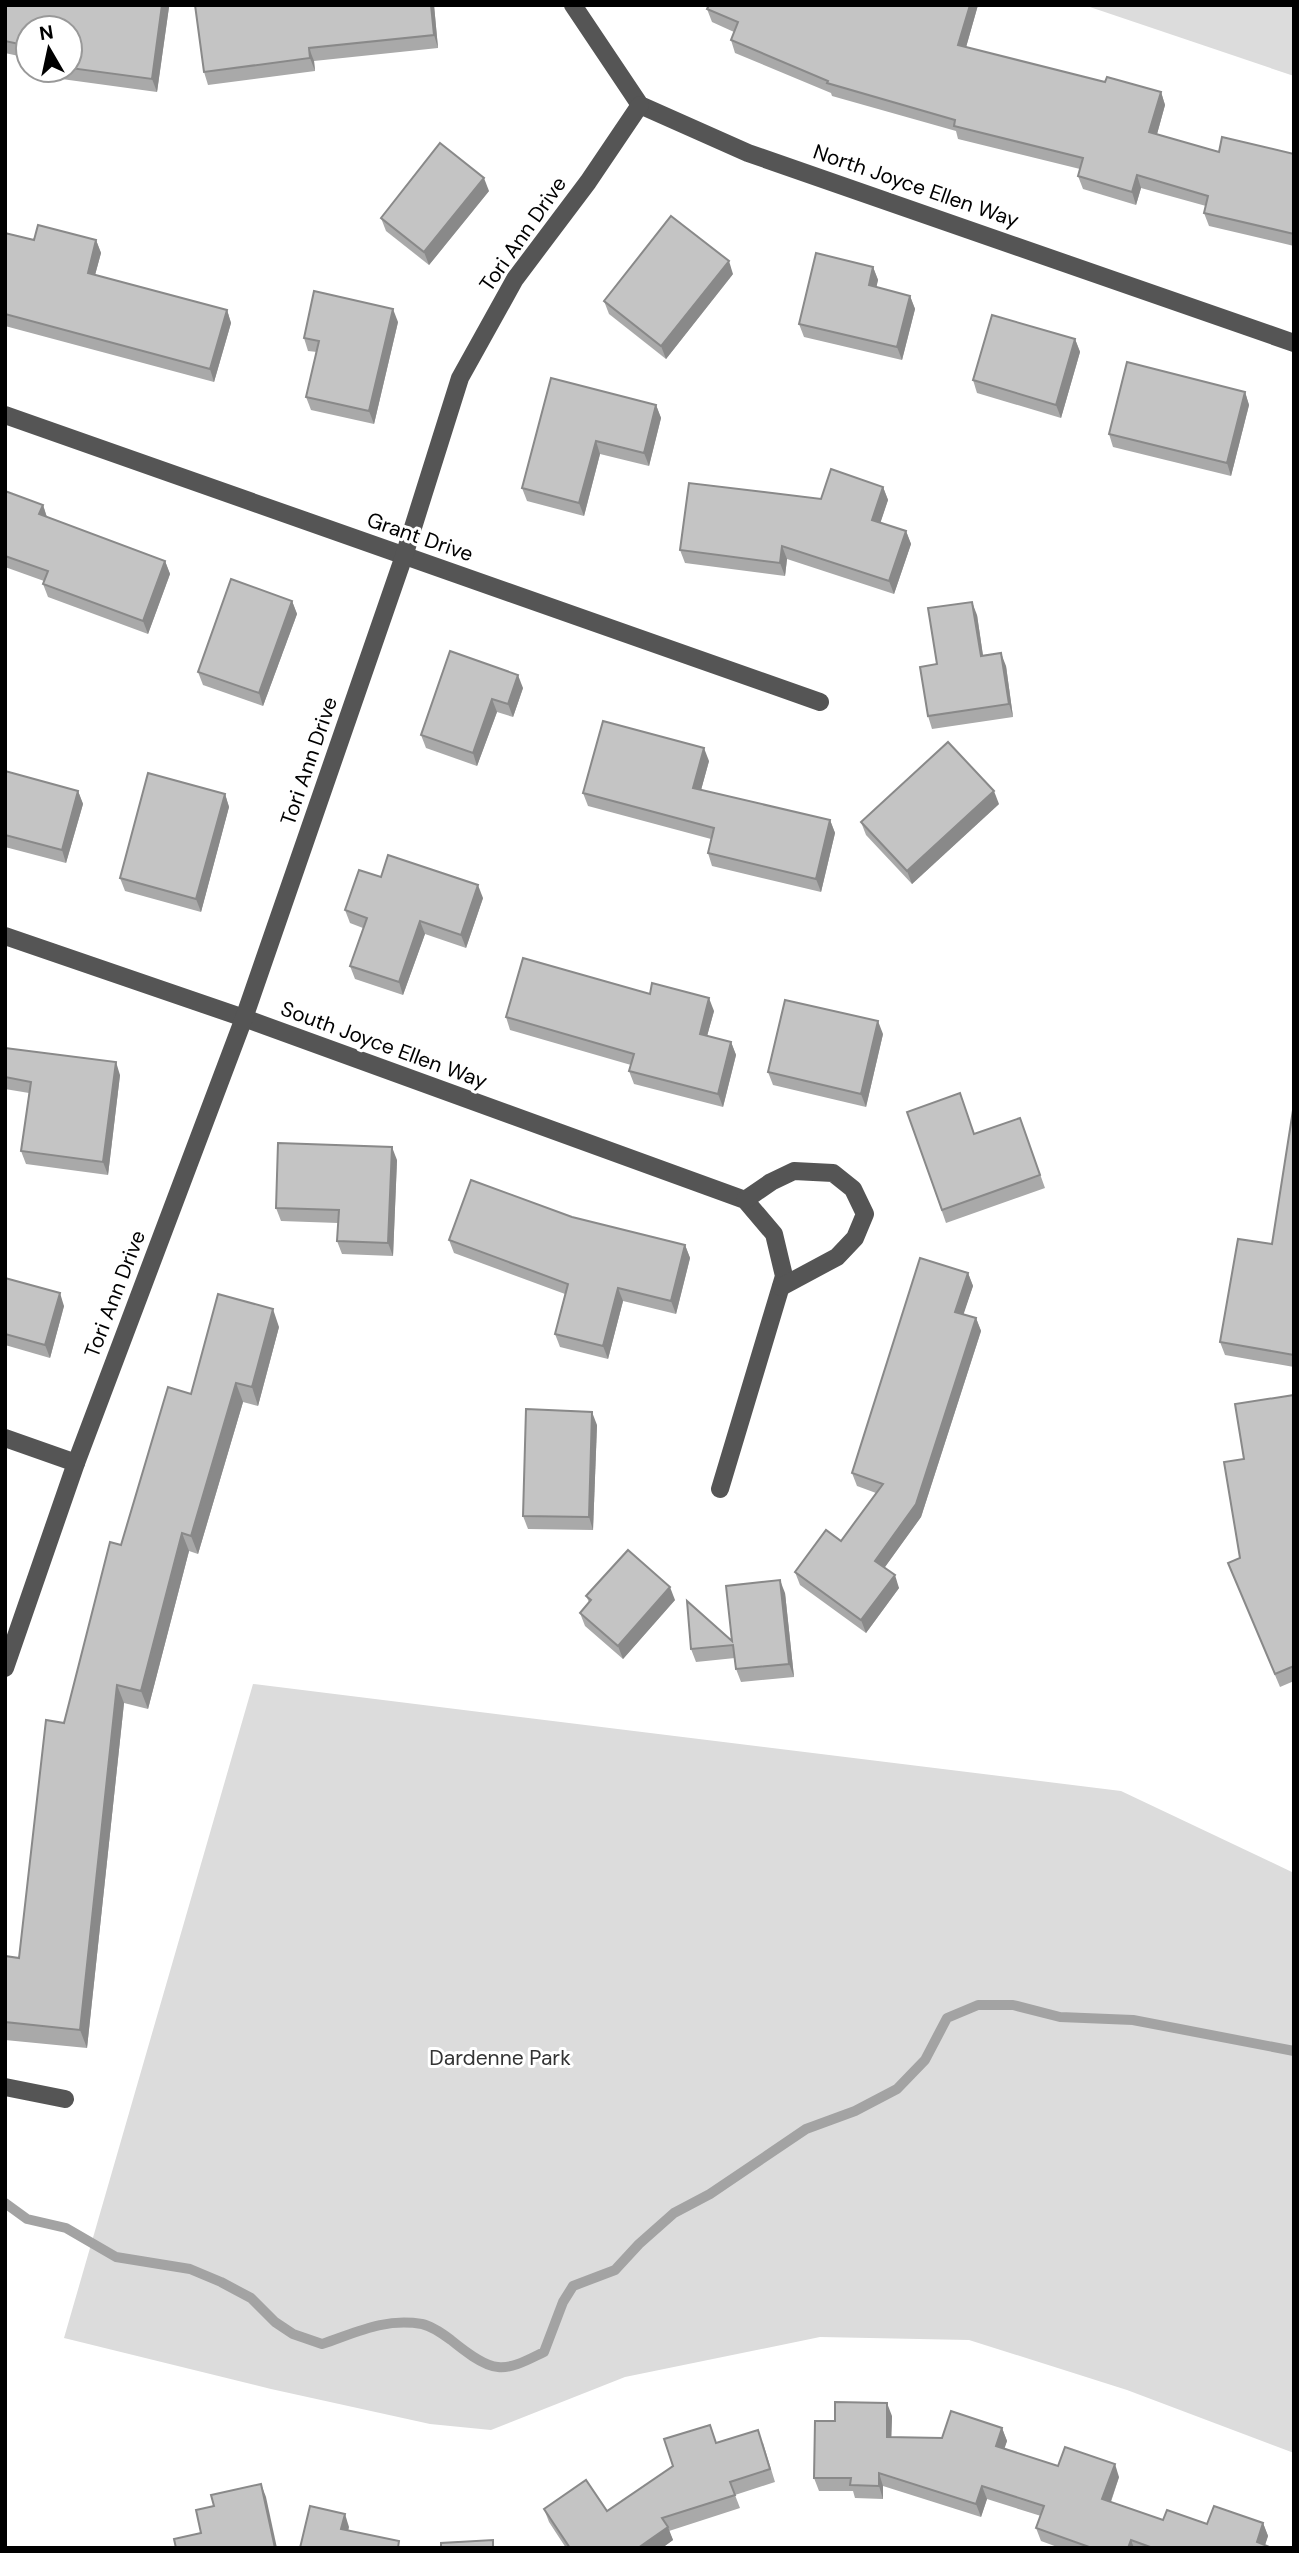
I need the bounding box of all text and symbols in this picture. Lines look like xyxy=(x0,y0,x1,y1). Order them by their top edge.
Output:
north arrow xyxy=(14,14,84,84)
text: N xyxy=(38,19,55,46)
street label: North Joyce Ellen Way xyxy=(809,138,1023,234)
street label: Tori Ann Drive xyxy=(473,171,573,297)
street label: Grant Drive xyxy=(363,506,477,568)
street label: Tori Ann Drive xyxy=(274,693,344,829)
street label: South Joyce Ellen Way xyxy=(277,995,491,1096)
street label: Tori Ann Drive xyxy=(78,1226,152,1362)
park label: Dardenne Park xyxy=(429,2044,571,2072)

